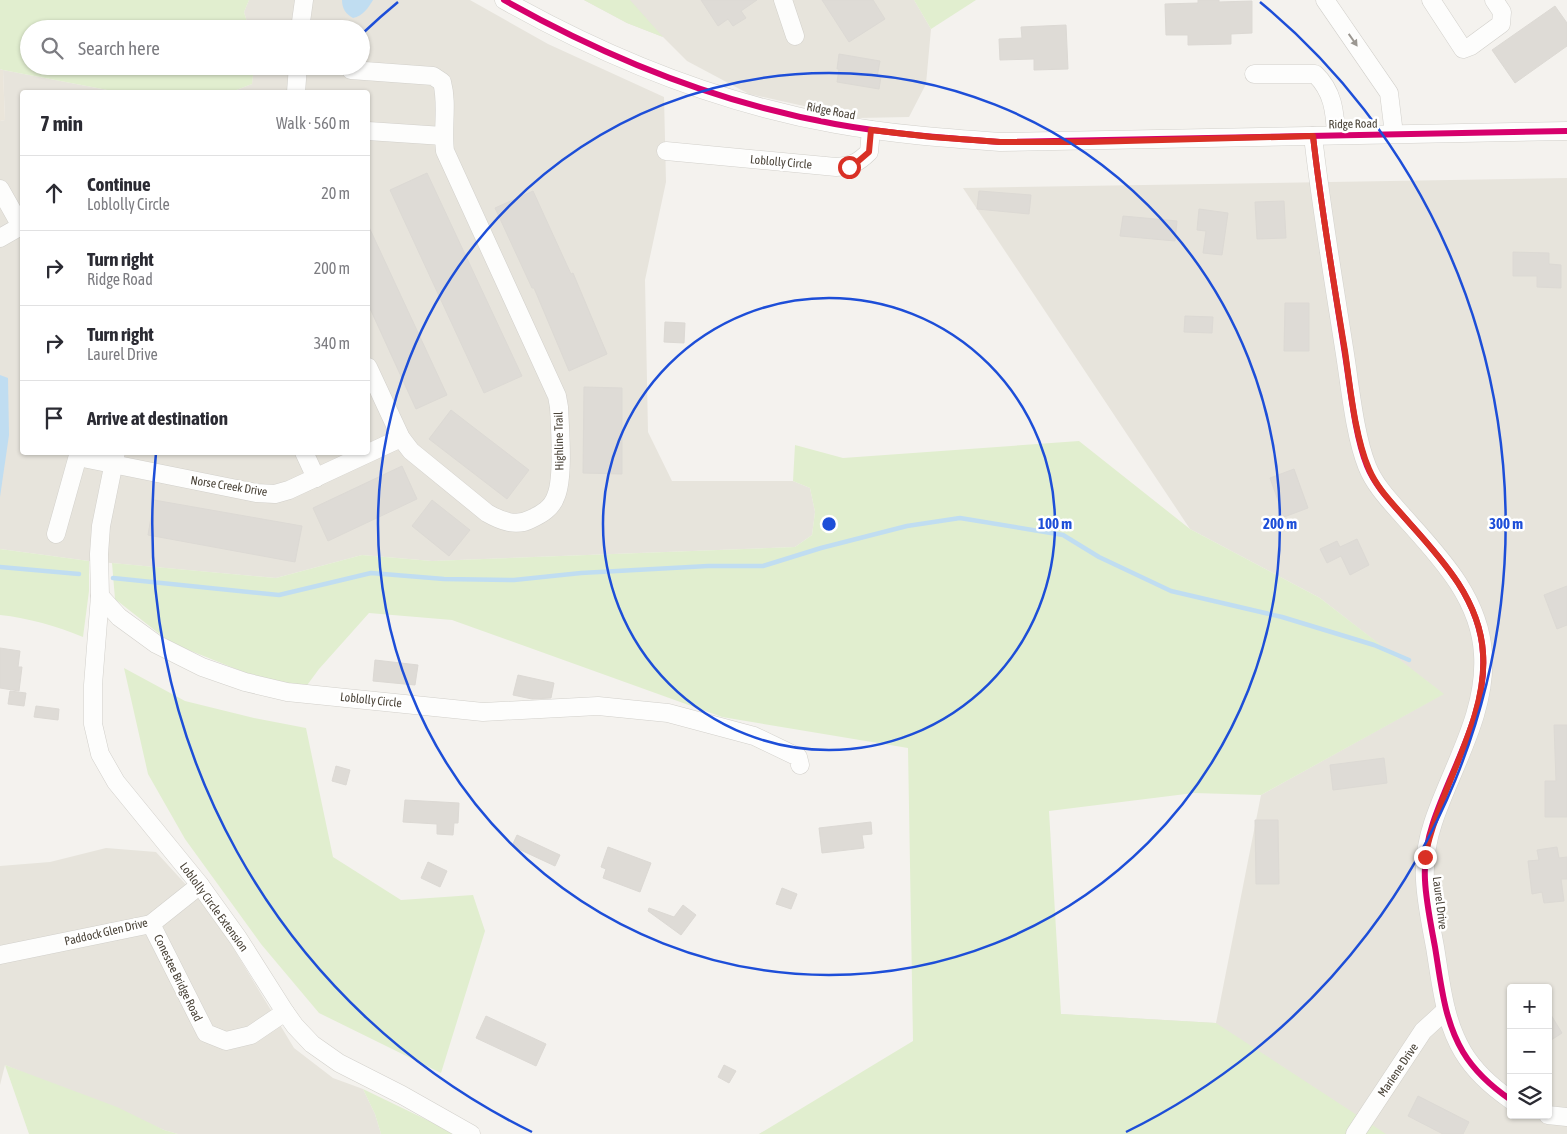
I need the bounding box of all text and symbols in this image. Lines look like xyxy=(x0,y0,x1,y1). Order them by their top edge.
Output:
search box xyxy=(20,20,370,75)
one-way arrow xyxy=(1348,33,1358,47)
icon: search xyxy=(38,34,66,62)
text: Search here xyxy=(78,37,160,59)
street label: Ridge Road xyxy=(805,99,857,123)
text: 7 min xyxy=(40,111,83,135)
text: Walk · 560 m xyxy=(276,114,350,132)
street label: Ridge Road xyxy=(1328,117,1378,131)
street label: Loblolly Circle xyxy=(749,152,813,172)
route start xyxy=(838,156,861,179)
text: Continue xyxy=(87,173,151,195)
icon: ahead xyxy=(40,179,68,207)
text: 20 m xyxy=(321,184,350,202)
text: Loblolly Circle xyxy=(87,195,170,213)
text: Turn right xyxy=(87,248,154,270)
icon: right xyxy=(40,254,68,282)
text: 200 m xyxy=(314,259,350,277)
text: Ridge Road xyxy=(87,270,153,288)
text: Turn right xyxy=(87,323,154,345)
icon: right xyxy=(40,329,68,357)
text: 340 m xyxy=(314,334,350,352)
text: Laurel Drive xyxy=(87,345,158,363)
icon: arrive xyxy=(40,404,68,432)
text: Arrive at destination xyxy=(87,407,228,429)
street label: Highline Trail xyxy=(551,411,567,471)
street label: Norse Creek Drive xyxy=(190,473,268,499)
centre of rings xyxy=(820,515,838,533)
text: 100 m xyxy=(1038,515,1072,532)
text: 200 m xyxy=(1263,515,1297,532)
text: 300 m xyxy=(1489,515,1523,532)
street label: Loblolly Circle xyxy=(339,690,403,710)
route end xyxy=(1414,846,1437,869)
street label: Loblolly Circle Extension xyxy=(177,860,251,954)
street label: Laurel Drive xyxy=(1430,876,1450,930)
street label: Paddock Glen Drive xyxy=(63,916,149,948)
street label: Conestee Bridge Road xyxy=(151,932,205,1024)
map controls xyxy=(1507,984,1552,1119)
button: + xyxy=(1507,984,1552,1029)
button: − xyxy=(1507,1029,1552,1074)
street label: Mariene Drive xyxy=(1375,1041,1421,1099)
button: layers xyxy=(1507,1074,1552,1119)

